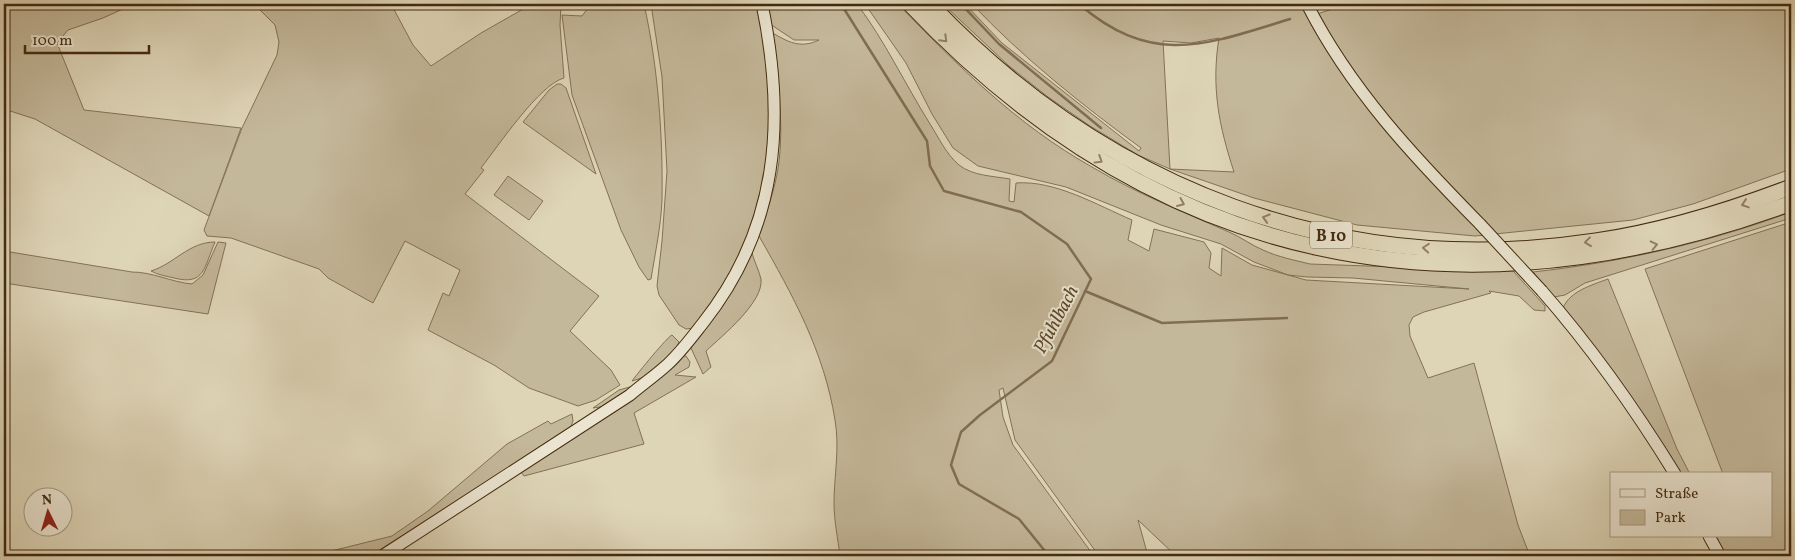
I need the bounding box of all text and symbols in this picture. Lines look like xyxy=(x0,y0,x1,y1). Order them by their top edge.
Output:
scale bar xyxy=(25,22,149,54)
text: 100 m xyxy=(32,31,72,52)
one-way arrow xyxy=(938,33,947,42)
one-way arrow xyxy=(1094,154,1103,164)
one-way arrow xyxy=(1176,196,1185,207)
one-way arrow xyxy=(1742,198,1750,208)
one-way arrow xyxy=(1263,214,1271,224)
road number: B 10 xyxy=(1310,222,1352,248)
one-way arrow xyxy=(1583,236,1591,247)
one-way arrow xyxy=(1649,240,1658,251)
one-way arrow xyxy=(1421,243,1429,254)
water label: Pfuhlbach xyxy=(1028,281,1086,359)
legend xyxy=(1610,472,1772,538)
text: Straße xyxy=(1655,484,1698,505)
north arrow xyxy=(22,488,72,538)
text: N xyxy=(41,491,53,510)
text: Park xyxy=(1655,508,1686,529)

